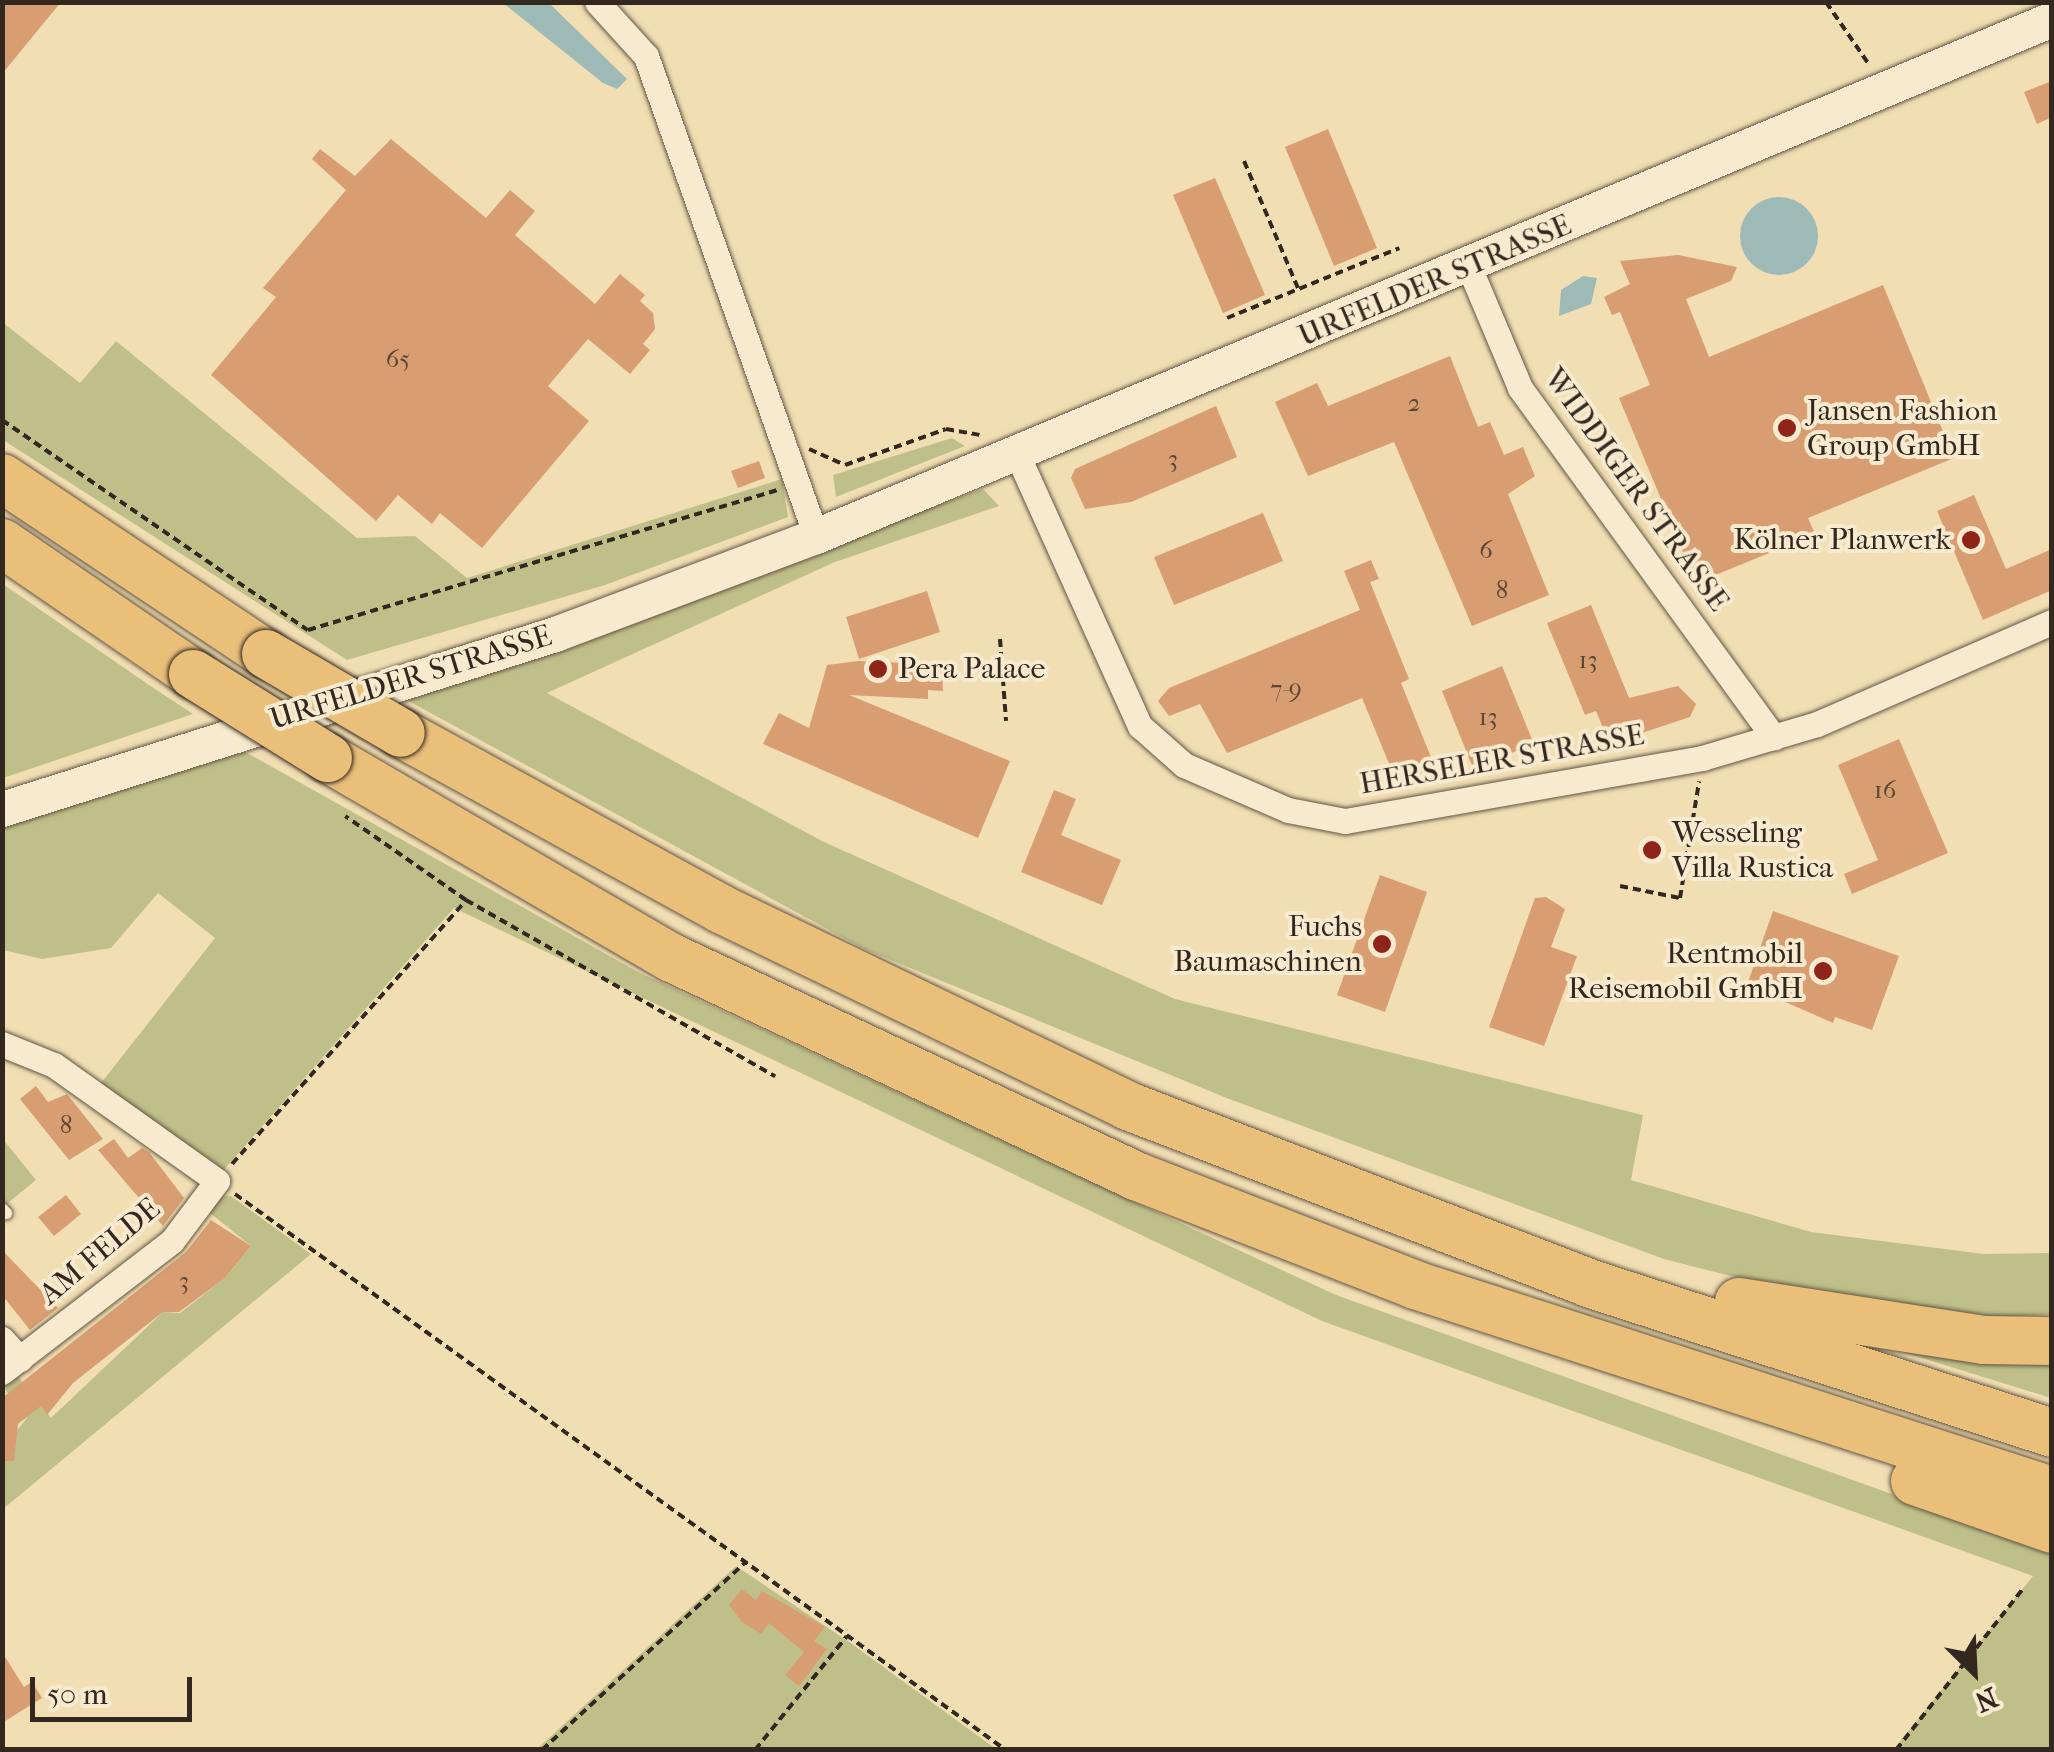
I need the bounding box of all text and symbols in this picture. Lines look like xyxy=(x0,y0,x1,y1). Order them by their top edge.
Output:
street label: URFELDER STRASSE xyxy=(1293,207,1577,355)
house number: 65 xyxy=(386,344,410,374)
street label: WIDDIGER STRASSE xyxy=(1536,362,1736,618)
house number: 2 xyxy=(1408,388,1420,418)
place label: Jansen Fashion Group GmbH xyxy=(1807,393,1997,464)
marker: Jansen Fashion Group GmbH xyxy=(1776,417,1798,439)
house number: 3 xyxy=(1168,444,1178,474)
place label: Kölner Planwerk xyxy=(1734,522,1951,558)
marker: Kölner Planwerk xyxy=(1960,529,1982,551)
house number: 6 xyxy=(1479,535,1493,565)
house number: 8 xyxy=(1496,575,1508,605)
street label: URFELDER STRASSE xyxy=(266,618,556,738)
house number: 13 xyxy=(1578,645,1598,675)
place label: Pera Palace xyxy=(898,651,1045,687)
marker: Pera Palace xyxy=(867,658,889,680)
house number: 7-9 xyxy=(1270,674,1302,704)
house number: 13 xyxy=(1478,702,1498,732)
street label: HERSELER STRASSE xyxy=(1357,717,1647,803)
house number: 16 xyxy=(1874,775,1896,805)
place label: Wesseling Villa Rustica xyxy=(1672,815,1833,886)
marker: Wesseling Villa Rustica xyxy=(1641,839,1663,861)
place label: Fuchs Baumaschinen xyxy=(1174,909,1362,980)
marker: Fuchs Baumaschinen xyxy=(1371,933,1393,955)
place label: Rentmobil Reisemobil GmbH xyxy=(1568,936,1803,1006)
marker: Rentmobil Reisemobil GmbH xyxy=(1812,960,1834,982)
house number: 8 xyxy=(60,1110,72,1140)
street label: AM FELDE xyxy=(32,1191,168,1313)
house number: 3 xyxy=(179,1266,189,1296)
north arrow xyxy=(1924,1622,2024,1722)
scale bar xyxy=(35,1657,198,1719)
text: 50 m xyxy=(47,1677,108,1712)
text: N xyxy=(1970,1680,2003,1719)

